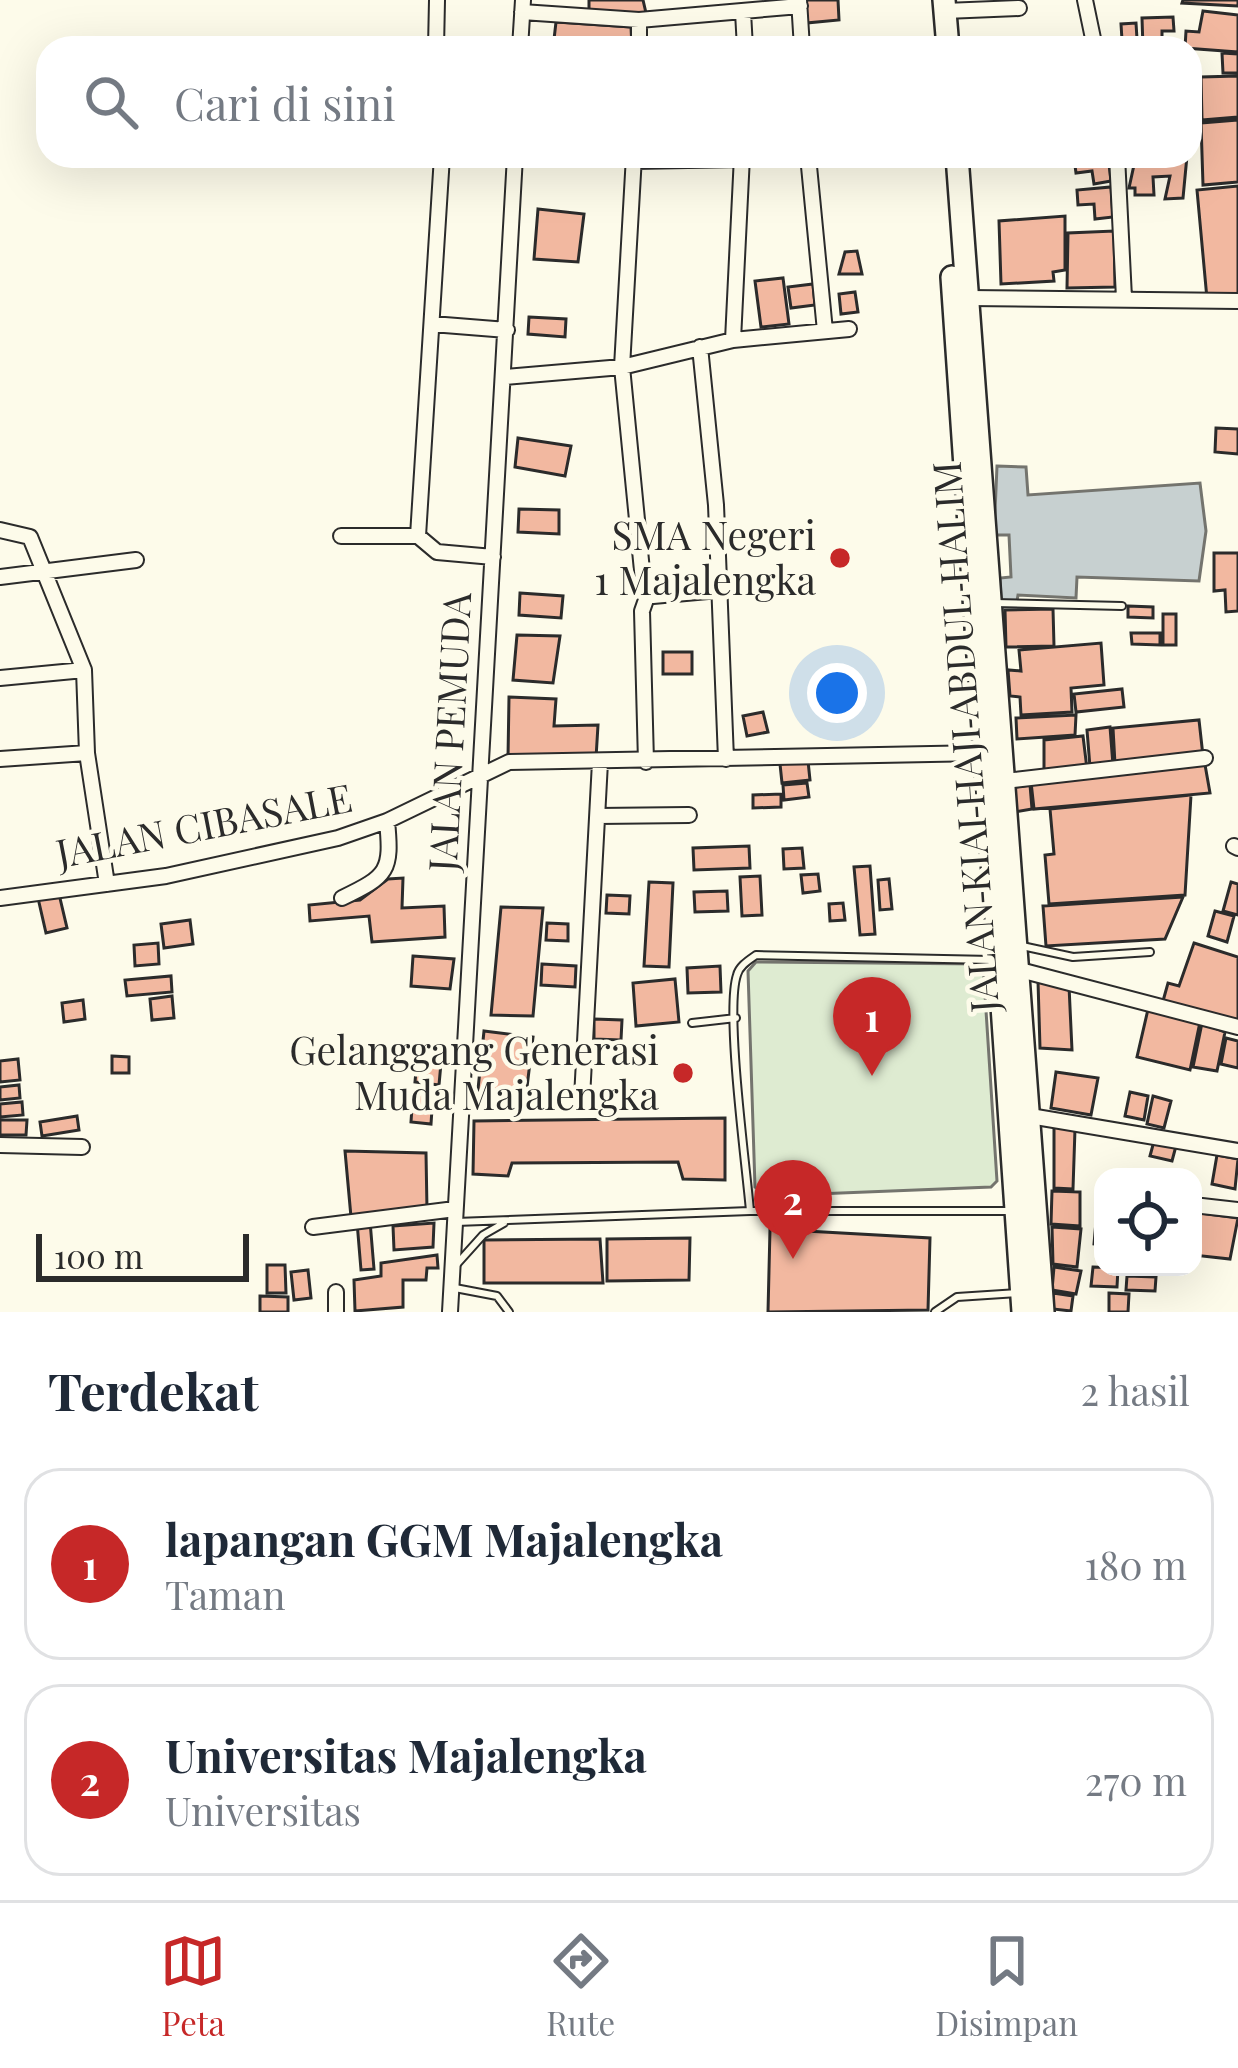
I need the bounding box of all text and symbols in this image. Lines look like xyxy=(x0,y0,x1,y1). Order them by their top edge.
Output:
search box xyxy=(36,36,1202,168)
icon: search xyxy=(78,69,144,135)
text: Cari di sini xyxy=(174,72,396,132)
street label: JALAN KIAI HAJI ABDUL HALIM xyxy=(919,460,1009,1015)
place label: SMA Negeri 1 Majalengka xyxy=(594,508,817,605)
marker: SMA Negeri 1 Majalengka xyxy=(827,545,853,571)
street label: JALAN PEMUDA xyxy=(415,591,481,874)
your location xyxy=(807,663,867,723)
street label: JALAN CIBASALE xyxy=(50,770,356,878)
pin: 1 xyxy=(833,977,911,1076)
place label: Gelanggang Generasi Muda Majalengka xyxy=(289,1023,660,1120)
marker: Gelanggang Generasi Muda Majalengka xyxy=(670,1060,696,1086)
pin: 2 xyxy=(754,1160,832,1259)
map controls xyxy=(1094,1168,1202,1276)
button: locate xyxy=(1094,1168,1202,1276)
scale bar xyxy=(36,1228,249,1281)
text: 100 m xyxy=(54,1233,143,1277)
text: Terdekat xyxy=(48,1356,259,1424)
text: 2 hasil xyxy=(1080,1364,1190,1416)
text: lapangan GGM Majalengka xyxy=(165,1508,723,1568)
text: 1 xyxy=(83,1538,97,1590)
text: 180 m xyxy=(1085,1538,1187,1590)
text: Taman xyxy=(165,1568,285,1620)
text: Universitas Majalengka xyxy=(165,1724,647,1784)
text: 2 xyxy=(80,1754,100,1806)
text: 270 m xyxy=(1085,1754,1187,1806)
text: Universitas xyxy=(165,1784,361,1836)
tab: Peta xyxy=(160,1928,226,2044)
tab: Rute xyxy=(546,1928,615,2044)
tab: Disimpan xyxy=(935,1928,1078,2044)

